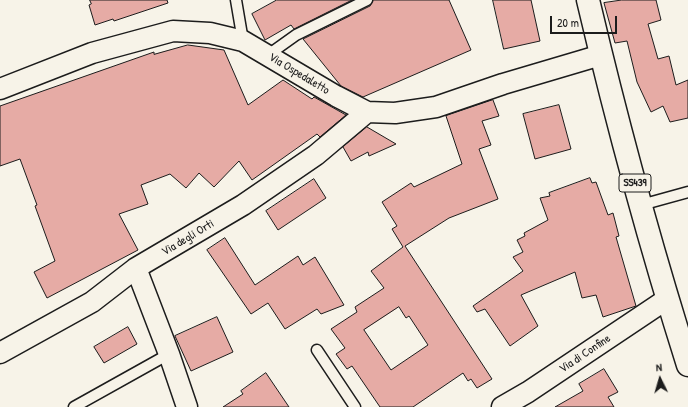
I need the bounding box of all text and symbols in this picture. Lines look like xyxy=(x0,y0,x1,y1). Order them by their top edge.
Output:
scale bar xyxy=(552,8,619,34)
text: 20 m xyxy=(557,14,579,31)
street label: Via Ospedaletto xyxy=(266,50,332,98)
road number: SS439 xyxy=(619,174,651,192)
street label: Via degli Orti xyxy=(159,217,217,259)
street label: Via di Confine xyxy=(557,332,613,376)
north arrow xyxy=(640,359,680,399)
text: N xyxy=(655,360,662,374)

